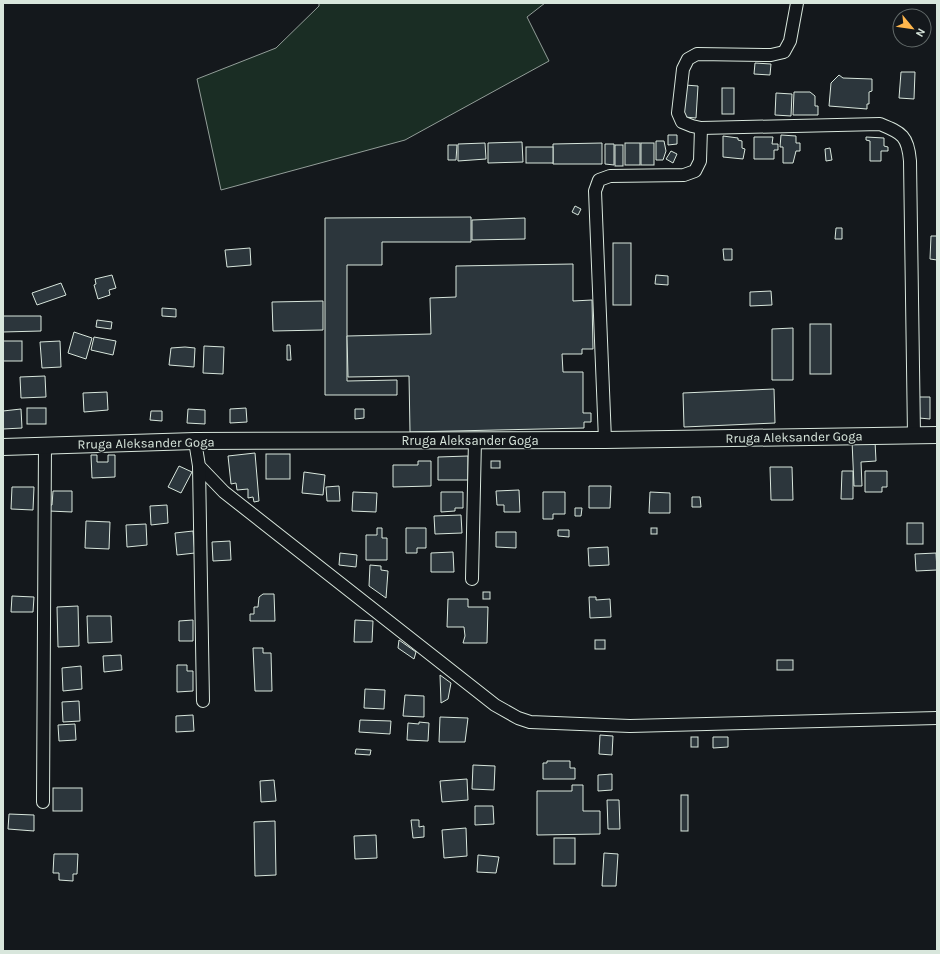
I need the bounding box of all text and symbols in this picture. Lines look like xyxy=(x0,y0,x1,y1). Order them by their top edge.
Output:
north arrow xyxy=(892,8,932,48)
text: N xyxy=(913,26,928,39)
street label: Rruga Aleksander Goga xyxy=(725,428,863,446)
street label: Rruga Aleksander Goga xyxy=(401,433,539,448)
street label: Rruga Aleksander Goga xyxy=(77,434,215,452)

